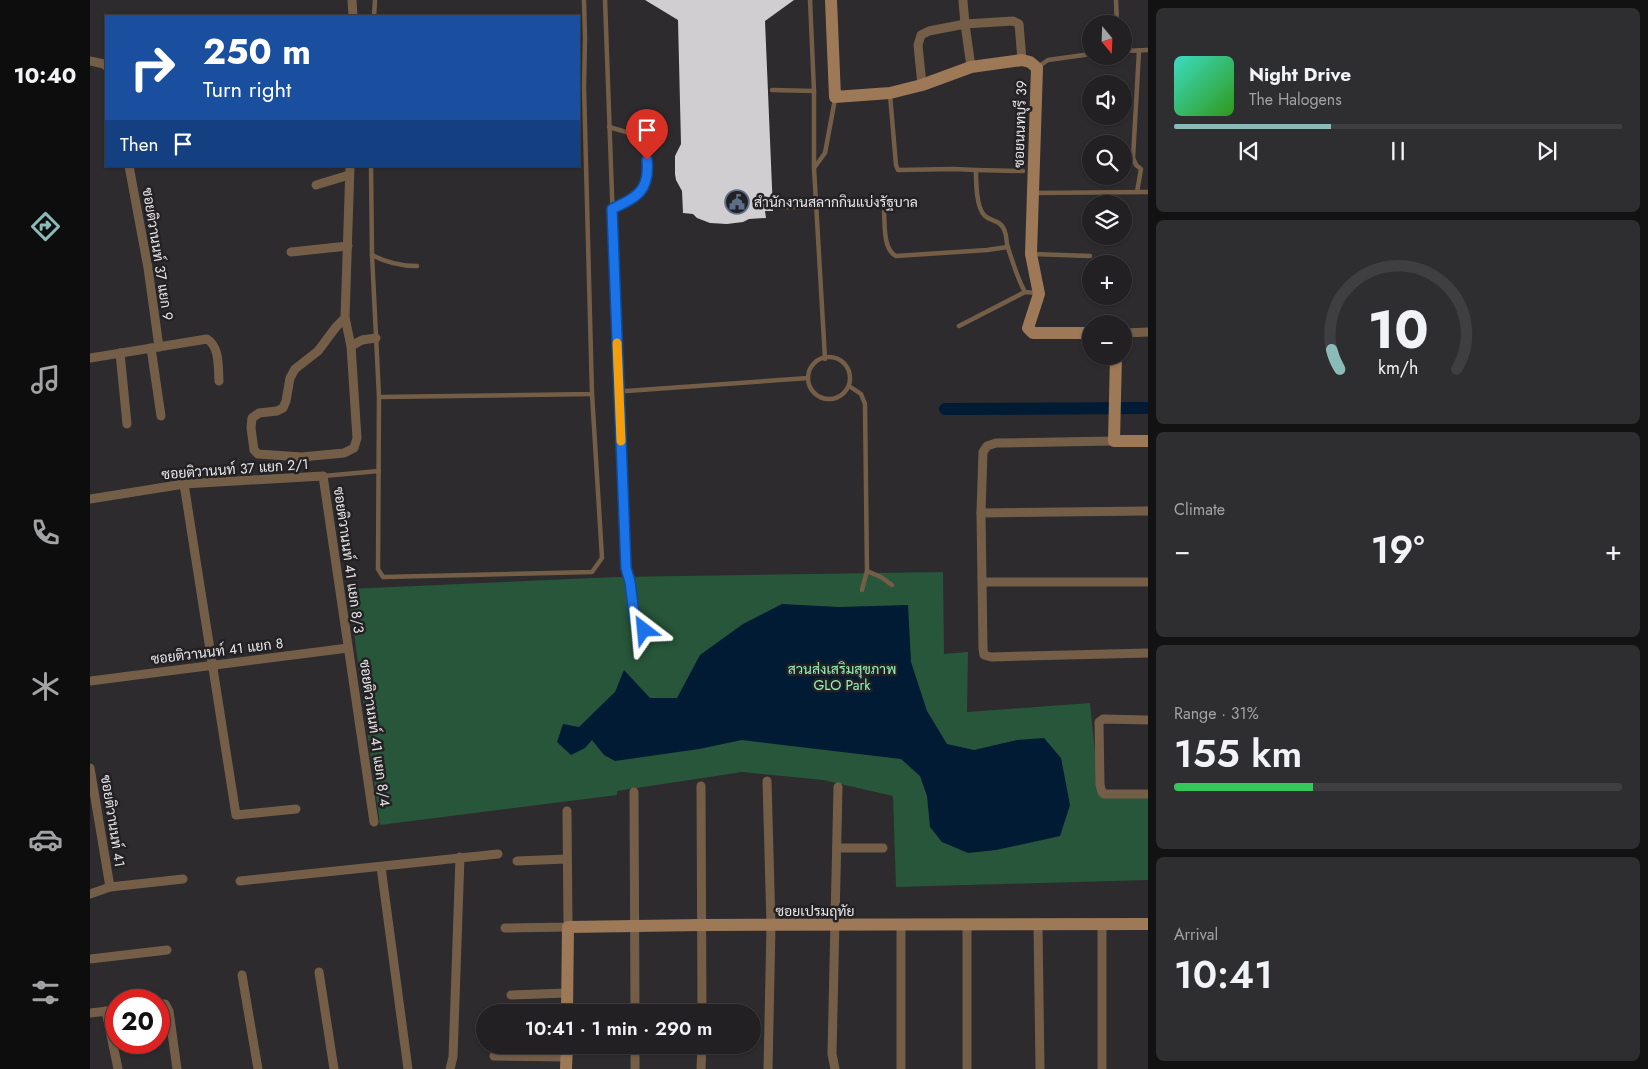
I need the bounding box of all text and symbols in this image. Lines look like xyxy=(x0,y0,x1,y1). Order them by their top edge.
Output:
north arrow xyxy=(1082,15,1132,65)
map controls xyxy=(1082,15,1132,365)
text: 250 m xyxy=(203,27,311,77)
icon: right xyxy=(120,35,185,100)
text: 10:40 xyxy=(14,59,76,91)
text: Night Drive xyxy=(1249,61,1351,88)
text: Turn right xyxy=(203,73,291,105)
button: sound xyxy=(1082,75,1132,125)
street label: ซอยนนทบุรี 39 xyxy=(1008,80,1032,168)
text: The Halogens xyxy=(1249,88,1342,111)
pin xyxy=(626,109,668,160)
icon: arrive xyxy=(633,116,661,144)
icon: arrive xyxy=(169,130,197,158)
text: Then xyxy=(120,131,159,158)
button: search xyxy=(1082,135,1132,185)
icon: previous xyxy=(1235,137,1263,165)
icon: pause xyxy=(1384,137,1412,165)
icon: next xyxy=(1533,137,1561,165)
street label: ซอยติวานนท์ 37 แยก 9 xyxy=(138,186,178,322)
public building icon: สำนักงานสลากกินแบ่งรัฐบาล xyxy=(724,189,750,215)
place label: สำนักงานสลากกินแบ่งรัฐบาล xyxy=(754,192,918,212)
button: layers xyxy=(1082,195,1132,245)
icon: directions xyxy=(28,209,63,244)
button: + xyxy=(1082,255,1132,305)
text: 10 xyxy=(1368,292,1428,368)
button: − xyxy=(1082,315,1132,365)
text: km/h xyxy=(1378,355,1418,381)
icon: music xyxy=(28,362,63,397)
street label: ซอยติวานนท์ 37 แยก 2/1 xyxy=(161,454,309,484)
street label: ซอยติวานนท์ 41 แยก 8/3 xyxy=(329,485,369,635)
text: Climate xyxy=(1174,498,1225,521)
icon: phone xyxy=(28,515,63,550)
text: 19° xyxy=(1371,522,1425,577)
text: − xyxy=(1174,530,1191,571)
text: + xyxy=(1605,530,1622,571)
position arrow xyxy=(617,603,669,655)
street label: ซอยติวานนท์ 41 แยก 8 xyxy=(150,633,284,669)
street label: ซอยติวานนท์ 41 แยก 8/4 xyxy=(355,658,395,808)
park label: สวนส่งเสริมสุขภาพ GLO Park xyxy=(788,659,896,695)
icon: climate xyxy=(28,669,63,704)
text: Range · 31% xyxy=(1174,702,1259,725)
text: 155 km xyxy=(1174,726,1302,781)
street label: ซอยติวานนท์ 41 xyxy=(96,774,130,868)
icon: car xyxy=(28,822,63,857)
street label: ซอยเปรมฤทัย xyxy=(775,901,855,921)
text: Arrival xyxy=(1174,923,1218,946)
text: 10:41 xyxy=(1174,947,1273,1002)
icon: filters xyxy=(28,975,63,1010)
speed limit sign: 20 xyxy=(105,989,170,1054)
text: 10:41 · 1 min · 290 m xyxy=(525,1015,712,1042)

